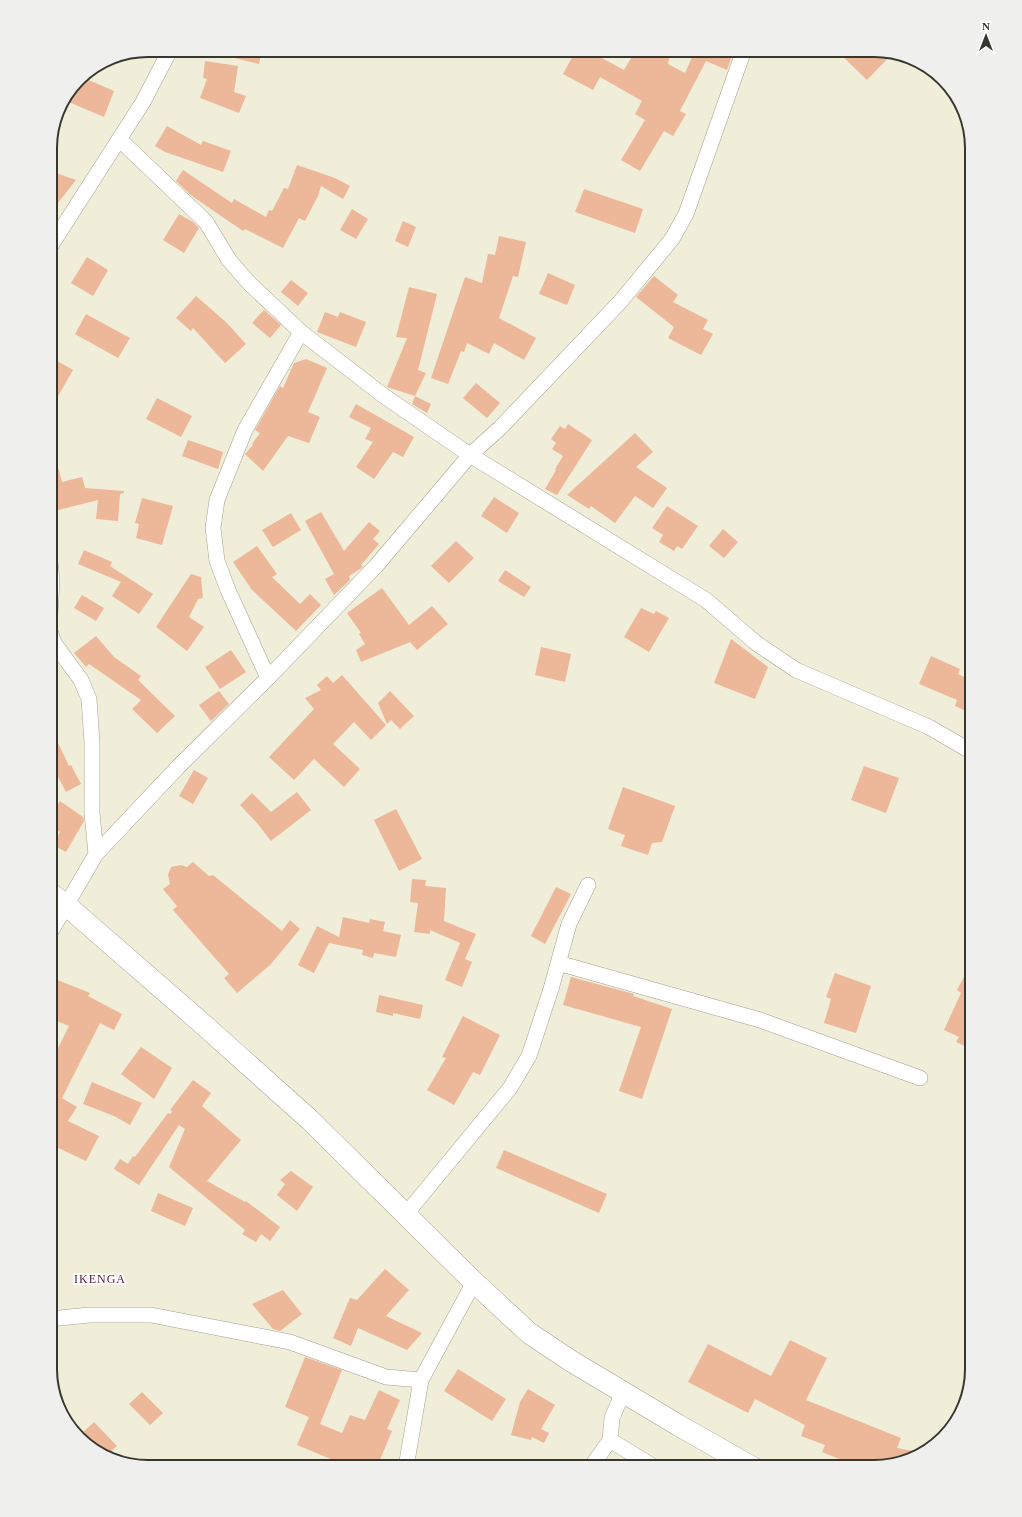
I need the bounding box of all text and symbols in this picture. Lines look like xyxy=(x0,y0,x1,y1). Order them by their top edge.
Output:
north arrow xyxy=(966,16,1006,56)
text: N xyxy=(982,20,990,32)
district label: IKENGA xyxy=(74,1272,126,1286)

